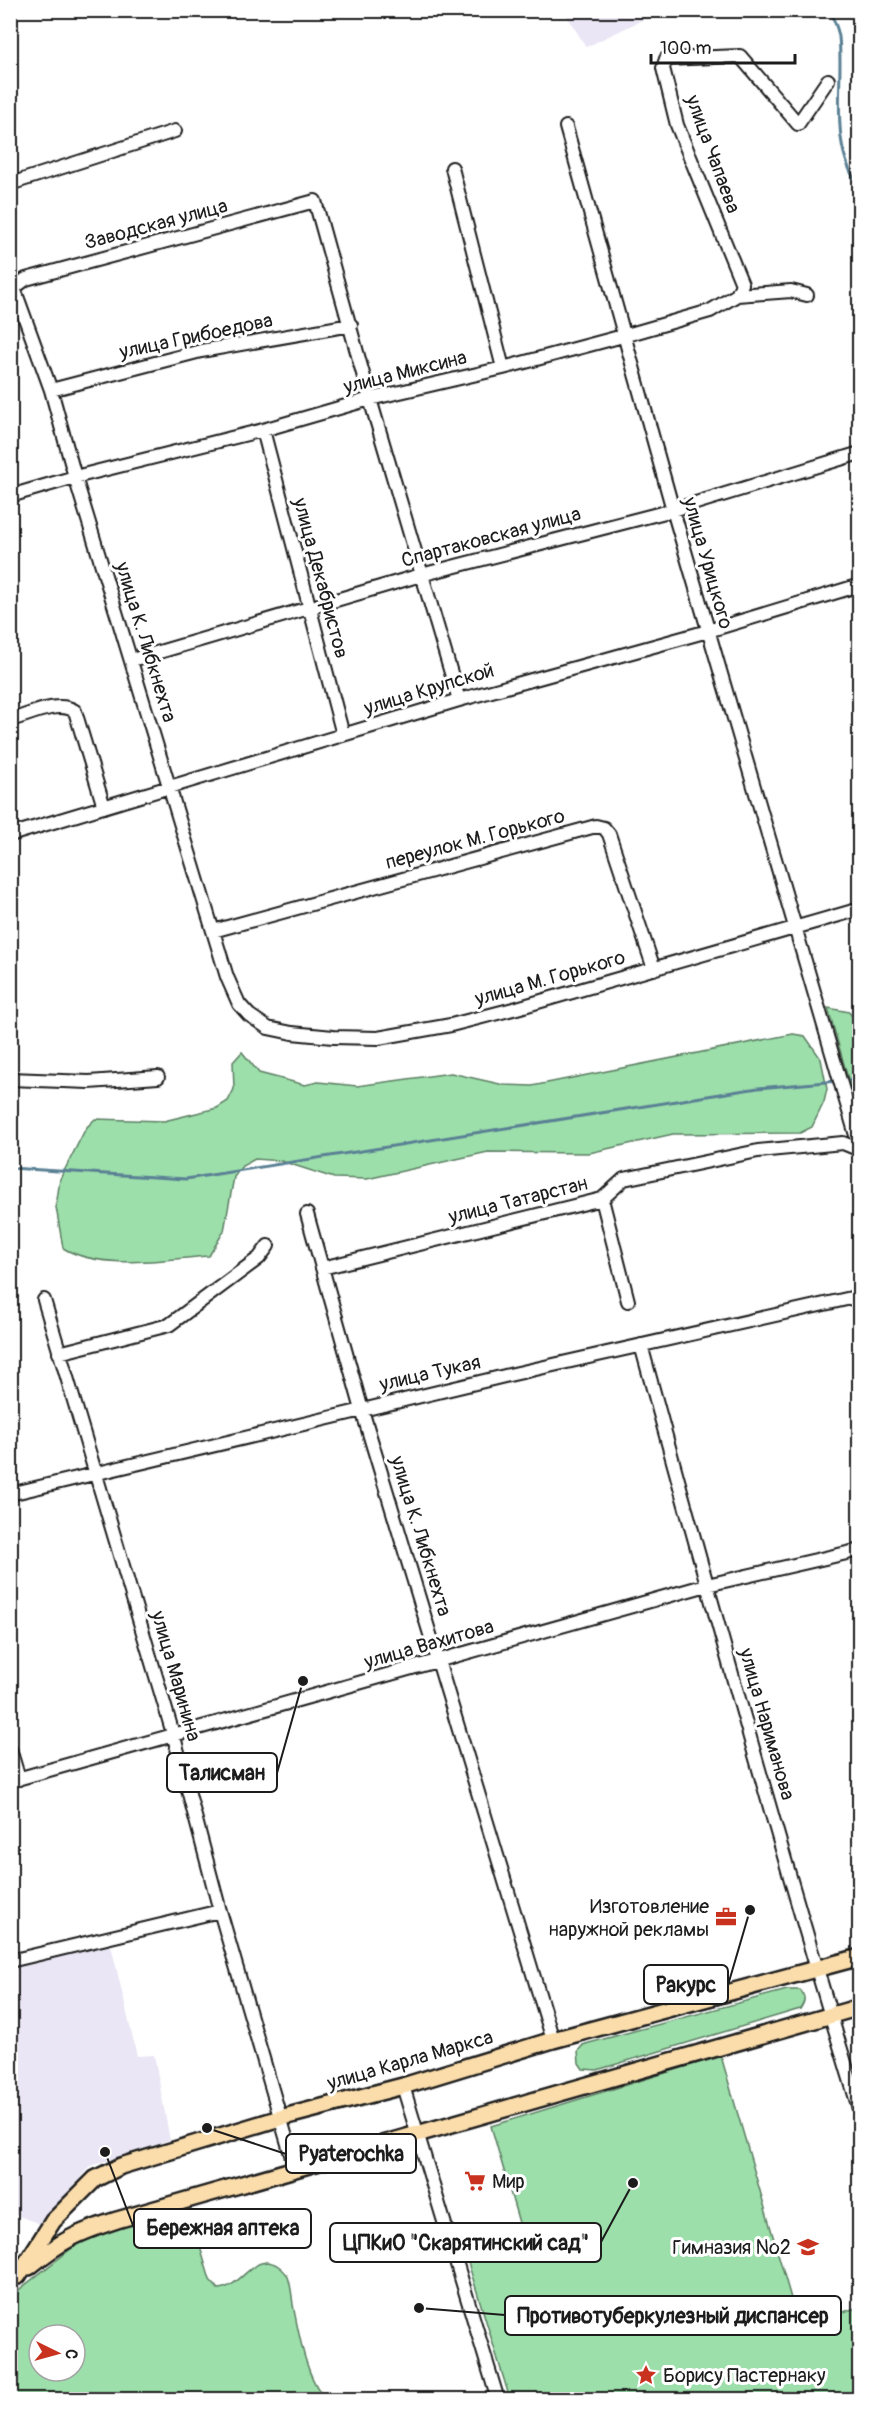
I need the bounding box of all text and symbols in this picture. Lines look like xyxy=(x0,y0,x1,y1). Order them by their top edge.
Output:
scale bar xyxy=(651,27,795,65)
text: 100 m xyxy=(660,37,712,60)
street label: улица Чапаева xyxy=(680,91,746,216)
street label: Заводская улица xyxy=(82,193,230,255)
street label: улица Грибоедова xyxy=(116,308,275,365)
street label: улица Миксина xyxy=(340,345,469,400)
street label: улица Урицкого xyxy=(677,493,739,632)
street label: улица Декабристов xyxy=(287,494,354,661)
street label: Спартаковская улица xyxy=(399,501,583,573)
street label: улица К. Либкнехта xyxy=(109,558,182,725)
street label: улица Крупской xyxy=(360,657,497,721)
street label: переулок М. Горького xyxy=(383,803,568,875)
street label: улица М. Горького xyxy=(471,945,628,1012)
street label: улица Татарстан xyxy=(445,1171,590,1230)
street label: улица Тукая xyxy=(376,1349,483,1397)
street label: улица К. Либкнехта xyxy=(384,1452,457,1619)
street label: улица Маринина xyxy=(145,1607,207,1744)
street label: улица Вахитова xyxy=(360,1614,497,1675)
street label: улица Нариманова xyxy=(733,1644,801,1803)
callout: Талисман xyxy=(167,1753,277,1792)
text: Талисман xyxy=(178,1760,265,1787)
place label: Изготовление наружной рекламы xyxy=(549,1894,709,1942)
office icon: Изготовление наружной рекламы xyxy=(714,1905,738,1929)
callout: Ракурс xyxy=(644,1965,728,2004)
text: Ракурс xyxy=(656,1972,717,1999)
street label: улица Карла Маркса xyxy=(323,2024,496,2096)
callout: Pyaterochka xyxy=(286,2134,416,2173)
text: Pyaterochka xyxy=(298,2141,404,2168)
supermarket icon: Мир xyxy=(463,2169,487,2193)
place label: Мир xyxy=(492,2169,525,2194)
callout: Бережная аптека xyxy=(134,2209,311,2248)
text: Бережная аптека xyxy=(146,2215,300,2242)
callout: ЦПКиО "Скарятинский сад" xyxy=(330,2223,601,2262)
text: ЦПКиО "Скарятинский сад" xyxy=(343,2230,589,2257)
place label: Гимназия №2 xyxy=(672,2235,791,2260)
school or university icon: Гимназия №2 xyxy=(796,2235,820,2259)
callout: Противотуберкулезный диспансер xyxy=(505,2296,841,2335)
text: Противотуберкулезный диспансер xyxy=(517,2303,829,2330)
north arrow xyxy=(27,2323,87,2383)
text: С xyxy=(61,2348,81,2360)
place icon: Борису Пастернаку xyxy=(634,2363,658,2387)
place label: Борису Пастернаку xyxy=(663,2363,826,2388)

